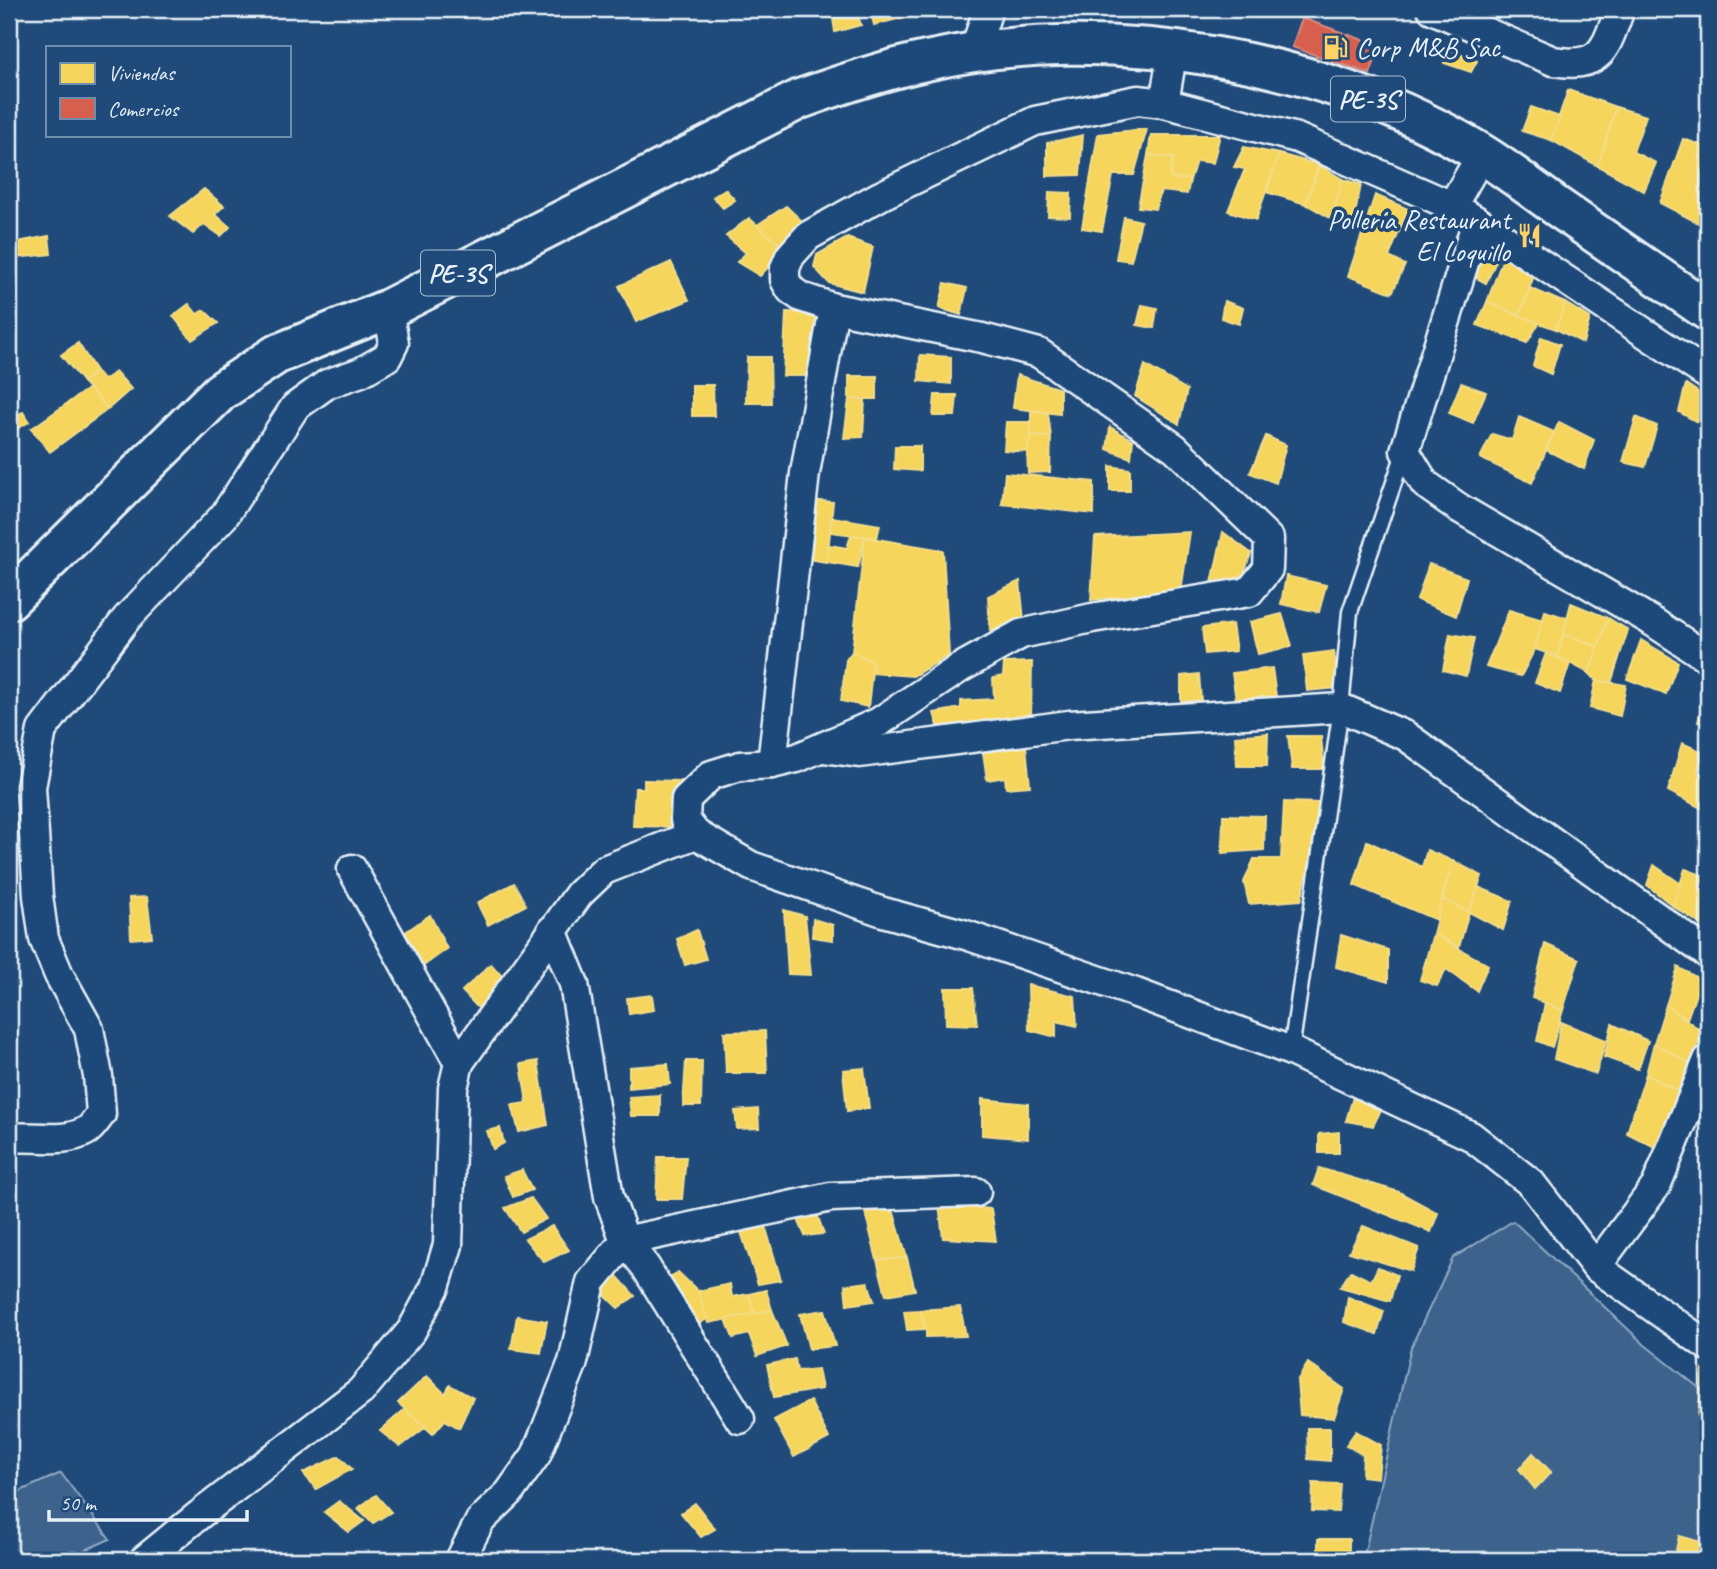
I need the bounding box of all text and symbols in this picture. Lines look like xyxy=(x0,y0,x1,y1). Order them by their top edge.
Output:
place label: Corp M&B Sac xyxy=(1356,30,1502,65)
fuel station icon: Corp M&B Sac xyxy=(1322,33,1350,61)
legend xyxy=(46,46,290,136)
text: Viviendas xyxy=(108,60,176,86)
road number: PE-3S xyxy=(1331,76,1405,122)
text: Comercios xyxy=(108,96,180,122)
place label: Pollería Restaurant El Loquillo xyxy=(1327,202,1513,269)
restaurant icon: Pollería Restaurant El Loquillo xyxy=(1516,221,1544,249)
road number: PE-3S xyxy=(421,250,495,296)
scale bar xyxy=(49,1478,247,1522)
text: 50 m xyxy=(60,1490,98,1516)

